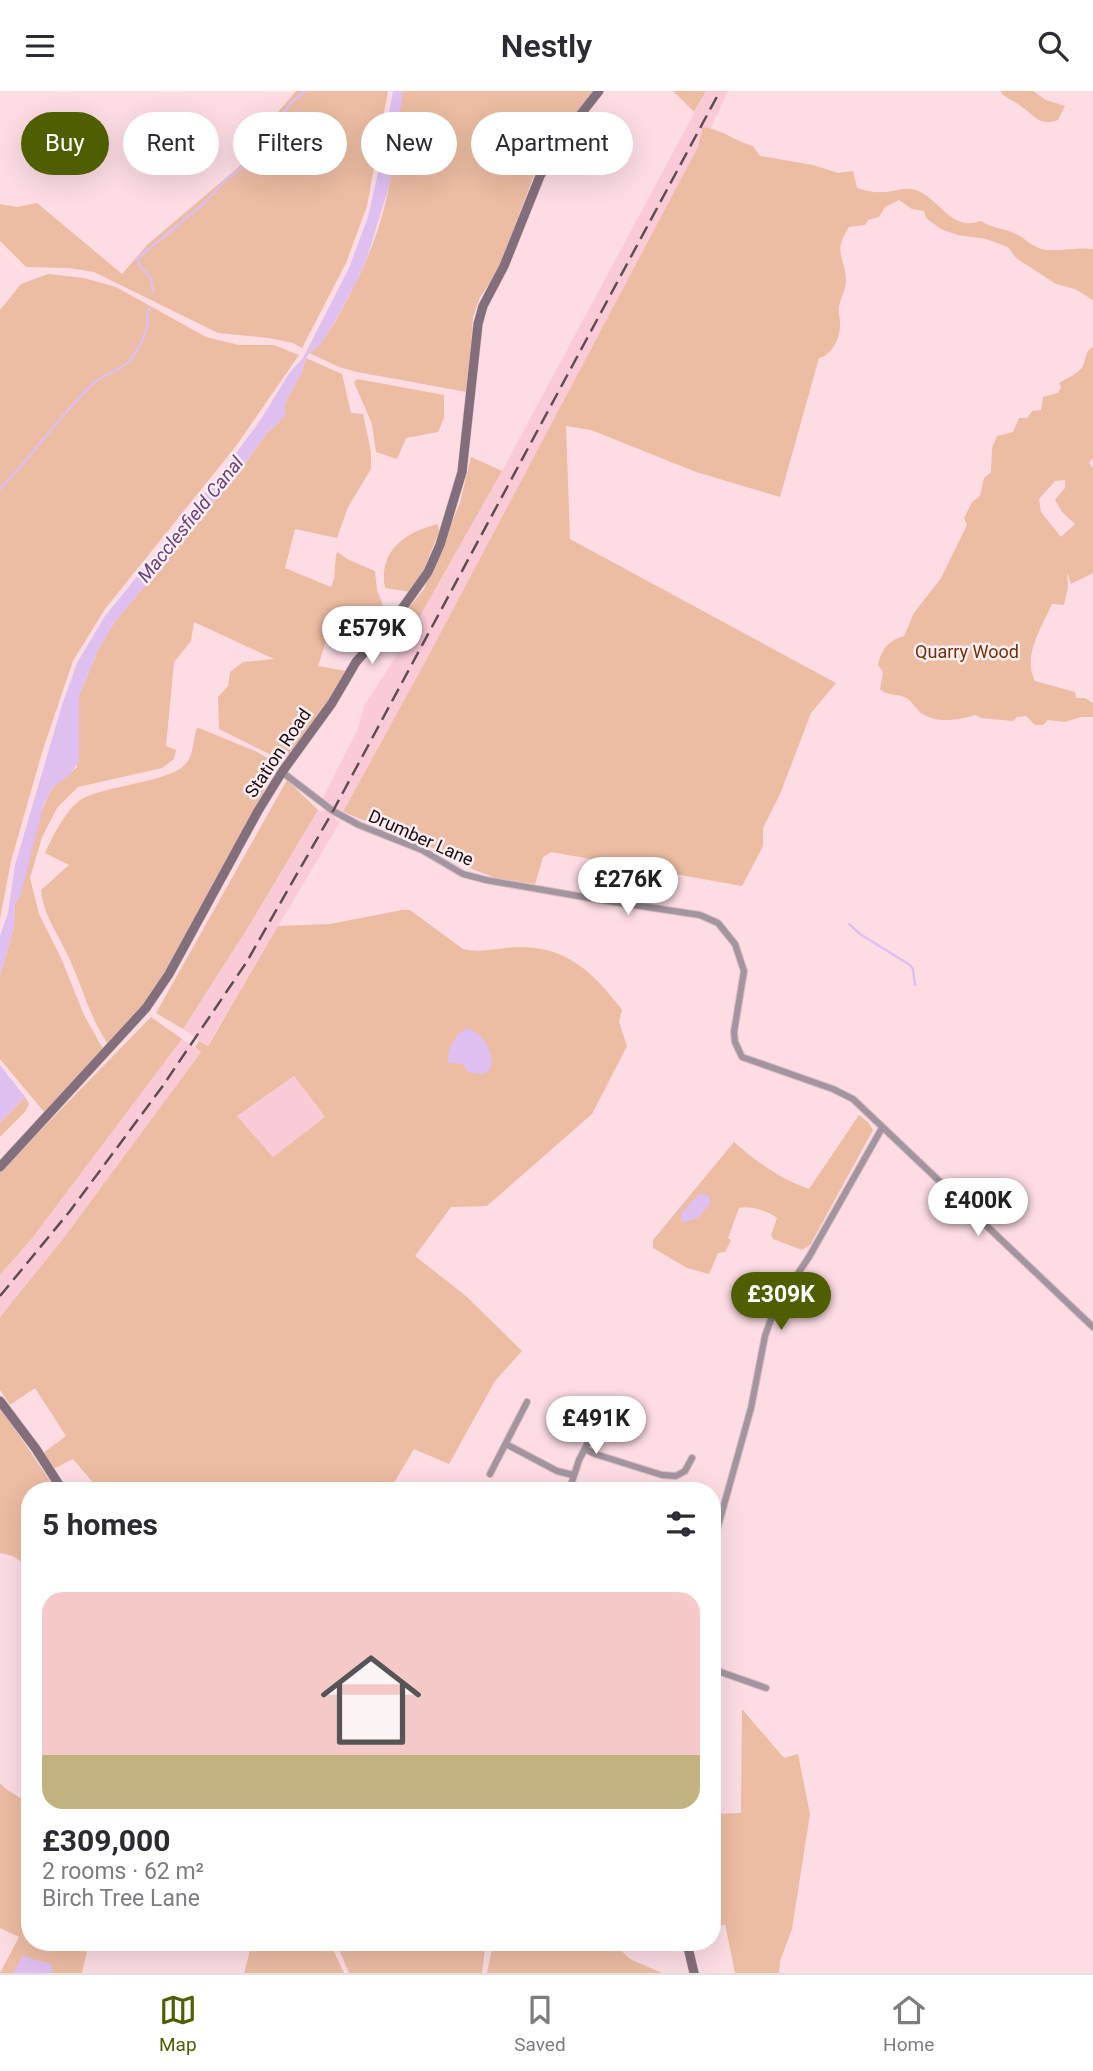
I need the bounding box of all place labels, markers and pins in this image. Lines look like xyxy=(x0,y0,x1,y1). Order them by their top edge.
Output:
pin: £579K xyxy=(323,607,421,666)
pin: £276K xyxy=(579,857,677,917)
pin: £400K xyxy=(929,1179,1027,1238)
pin: £309K xyxy=(732,1273,830,1332)
pin: £491K xyxy=(547,1397,645,1456)

